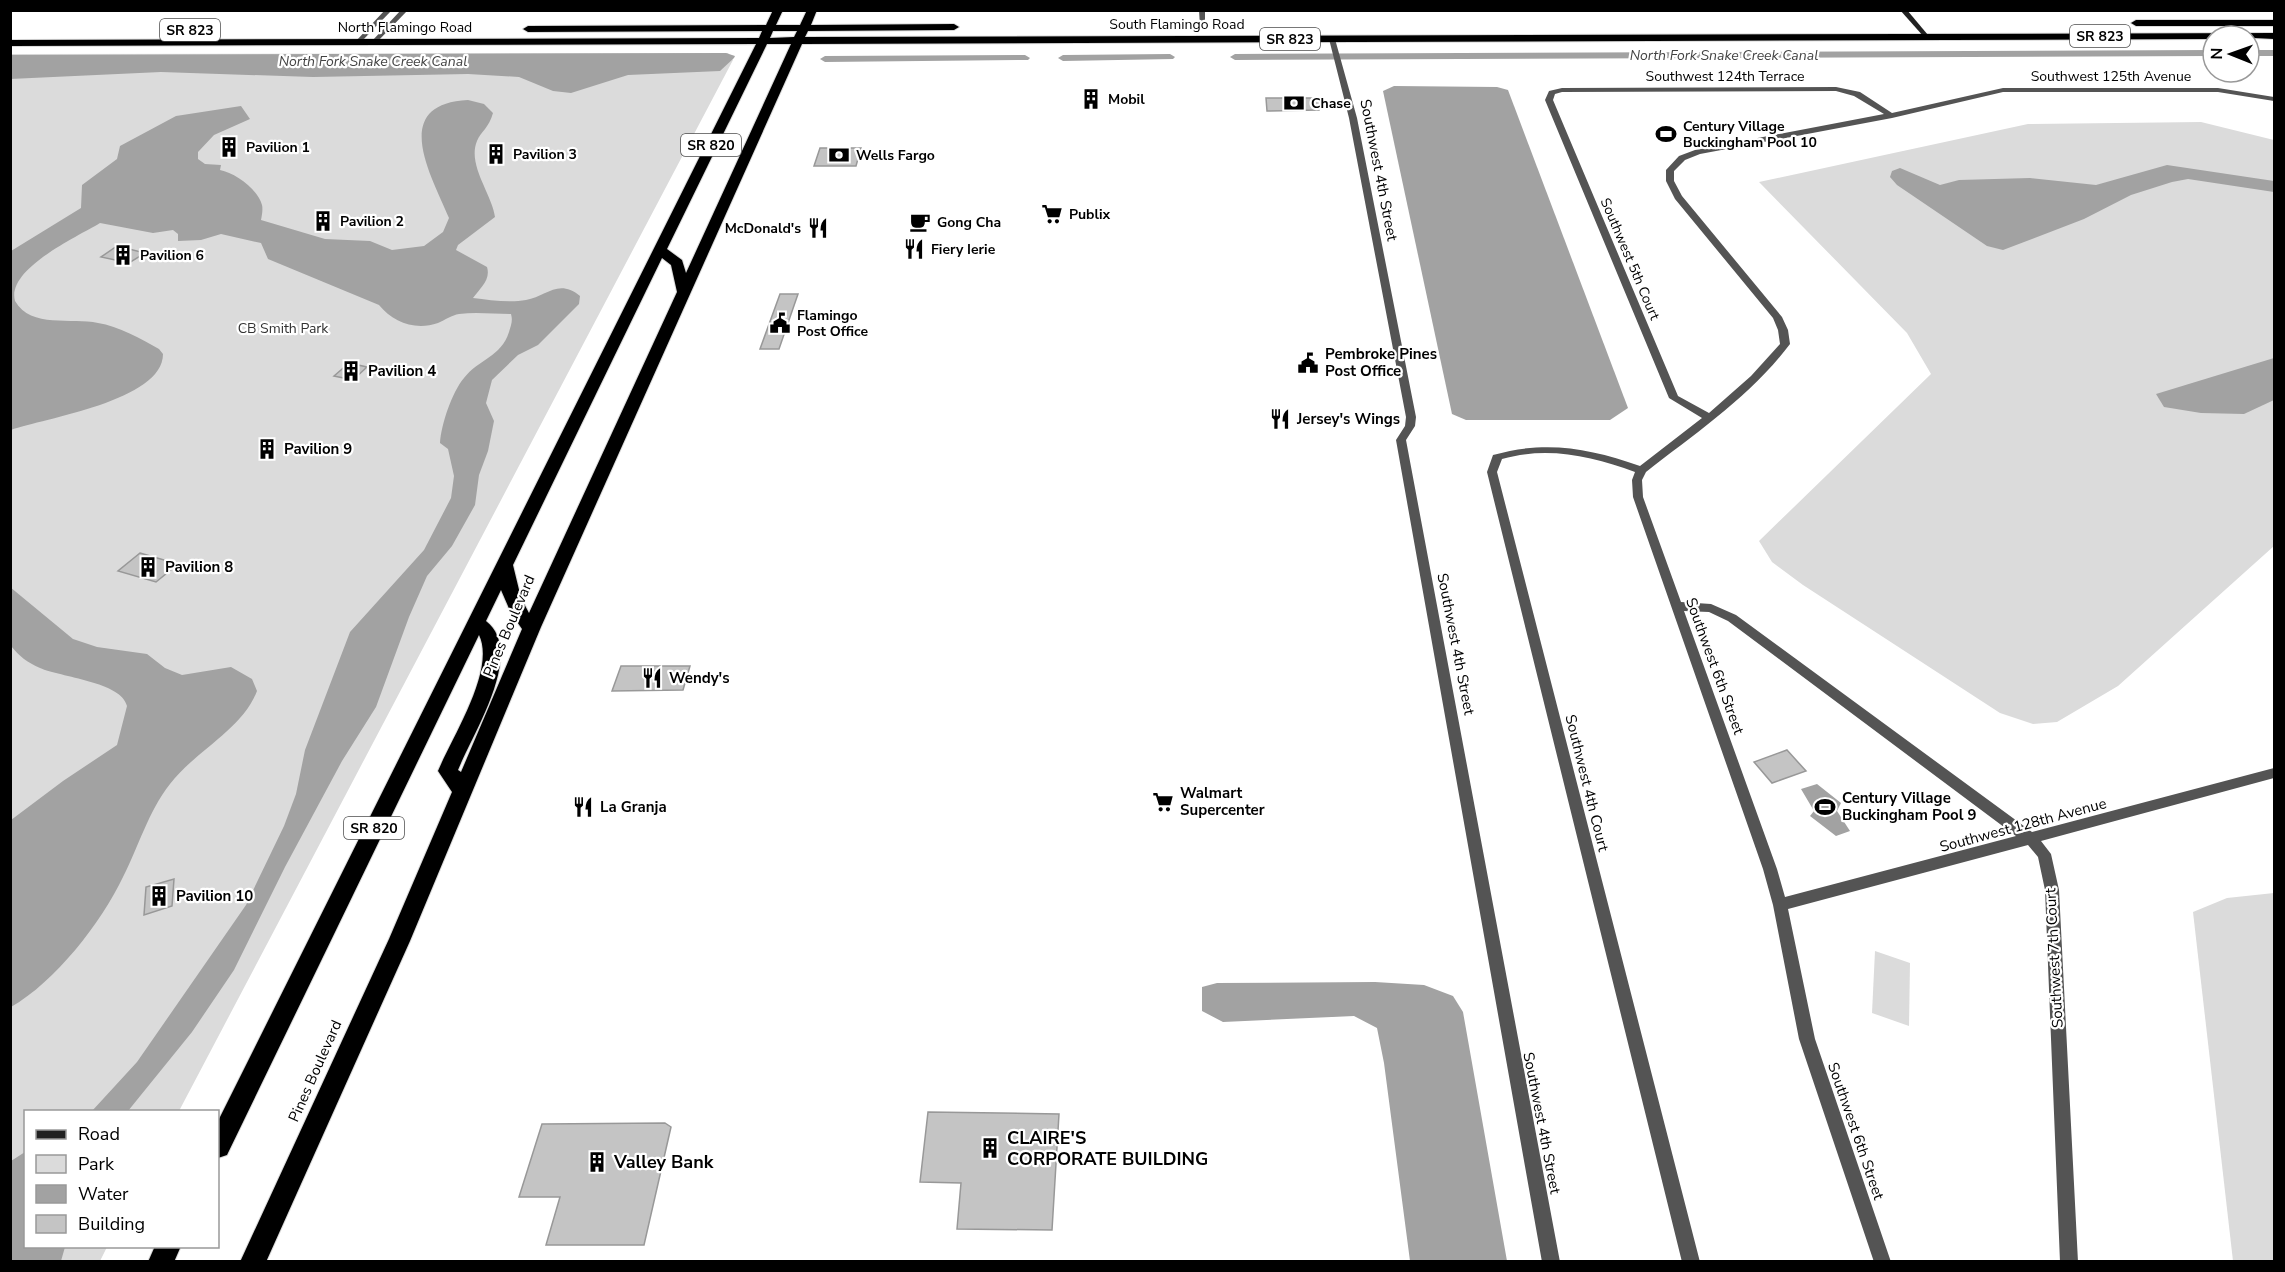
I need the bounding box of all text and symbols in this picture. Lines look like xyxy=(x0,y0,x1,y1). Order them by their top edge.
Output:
street label: South Flamingo Road xyxy=(1109,15,1245,34)
street label: North Flamingo Road xyxy=(338,18,472,37)
road number: SR 823 xyxy=(160,19,220,41)
north arrow xyxy=(2201,24,2261,84)
road number: SR 823 xyxy=(2070,25,2130,47)
road number: SR 823 xyxy=(1260,28,1320,50)
water label: North Fork Snake Creek Canal xyxy=(1630,46,1818,65)
text: N xyxy=(2206,48,2228,60)
water label: North Fork Snake Creek Canal xyxy=(279,52,467,71)
street label: Southwest 124th Terrace xyxy=(1646,67,1804,86)
street label: Southwest 125th Avenue xyxy=(2031,67,2191,86)
building icon: Mobil xyxy=(1079,87,1103,111)
place label: Mobil xyxy=(1108,90,1145,109)
bank icon: Chase xyxy=(1282,91,1306,115)
place label: Chase xyxy=(1311,94,1351,113)
street label: Southwest 4th Street xyxy=(1355,97,1403,243)
place label: Century Village Buckingham Pool 10 xyxy=(1683,117,1817,152)
sports icon: Century Village Buckingham Pool 10 xyxy=(1654,122,1678,146)
road number: SR 820 xyxy=(681,134,741,156)
building icon: Pavilion 1 xyxy=(217,135,241,159)
place label: Pavilion 1 xyxy=(246,138,310,157)
building icon: Pavilion 3 xyxy=(484,142,508,166)
bank icon: Wells Fargo xyxy=(827,143,851,167)
place label: Pavilion 3 xyxy=(513,145,577,164)
place label: Wells Fargo xyxy=(856,146,935,165)
street label: Southwest 5th Court xyxy=(1596,195,1664,323)
supermarket icon: Publix xyxy=(1040,202,1064,226)
place label: Publix xyxy=(1069,205,1111,224)
building icon: Pavilion 2 xyxy=(311,209,335,233)
cafe icon: Gong Cha xyxy=(908,210,932,234)
place label: Pavilion 2 xyxy=(340,212,404,231)
place label: Gong Cha xyxy=(937,213,1001,232)
restaurant icon: McDonald's xyxy=(806,216,830,240)
place label: McDonald's xyxy=(725,219,801,238)
restaurant icon: Fiery Ierie xyxy=(902,237,926,261)
place label: Fiery Ierie xyxy=(931,240,996,259)
building icon: Pavilion 6 xyxy=(111,243,135,267)
place label: Pavilion 6 xyxy=(140,246,204,265)
place label: Flamingo Post Office xyxy=(797,306,869,341)
public building icon: Flamingo Post Office xyxy=(768,311,792,335)
park label: CB Smith Park xyxy=(238,319,329,338)
place label: Pembroke Pines Post Office xyxy=(1325,344,1437,381)
public building icon: Pembroke Pines Post Office xyxy=(1296,351,1320,375)
building icon: Pavilion 4 xyxy=(339,359,363,383)
place label: Pavilion 4 xyxy=(368,361,436,381)
restaurant icon: Jersey's Wings xyxy=(1268,407,1292,431)
place label: Jersey's Wings xyxy=(1296,409,1400,429)
building icon: Pavilion 9 xyxy=(255,437,279,461)
place label: Pavilion 9 xyxy=(284,439,352,459)
building icon: Pavilion 8 xyxy=(136,555,160,579)
place label: Pavilion 8 xyxy=(165,557,233,577)
street label: Southwest 4th Street xyxy=(1432,571,1480,717)
street label: Pines Boulevard xyxy=(478,572,540,680)
street label: Southwest 6th Street xyxy=(1681,595,1749,738)
restaurant icon: Wendy's xyxy=(640,666,664,690)
place label: Wendy's xyxy=(669,668,730,688)
street label: Southwest 4th Court xyxy=(1560,712,1614,854)
place label: Walmart Supercenter xyxy=(1180,783,1265,820)
place label: Century Village Buckingham Pool 9 xyxy=(1842,788,1977,825)
supermarket icon: Walmart Supercenter xyxy=(1151,790,1175,814)
street label: Southwest 128th Avenue xyxy=(1937,793,2109,857)
restaurant icon: La Granja xyxy=(571,795,595,819)
sports icon: Century Village Buckingham Pool 9 xyxy=(1813,795,1837,819)
place label: La Granja xyxy=(600,797,667,817)
road number: SR 820 xyxy=(344,817,404,839)
building icon: Pavilion 10 xyxy=(147,884,171,908)
place label: Pavilion 10 xyxy=(176,886,253,906)
street label: Southwest 7th Court xyxy=(2040,887,2068,1029)
street label: Pines Boulevard xyxy=(284,1017,346,1125)
street label: Southwest 4th Street xyxy=(1518,1050,1566,1196)
street label: Southwest 6th Street xyxy=(1823,1060,1889,1203)
legend xyxy=(24,1110,219,1248)
text: Road xyxy=(78,1122,120,1146)
place label: CLAIRE'S CORPORATE BUILDING xyxy=(1007,1126,1208,1171)
building icon: CLAIRE'S CORPORATE BUILDING xyxy=(978,1136,1002,1160)
building icon: Valley Bank xyxy=(585,1150,609,1174)
place label: Valley Bank xyxy=(613,1150,714,1174)
text: Park xyxy=(78,1152,115,1176)
text: Water xyxy=(78,1182,129,1206)
text: Building xyxy=(78,1212,145,1236)

